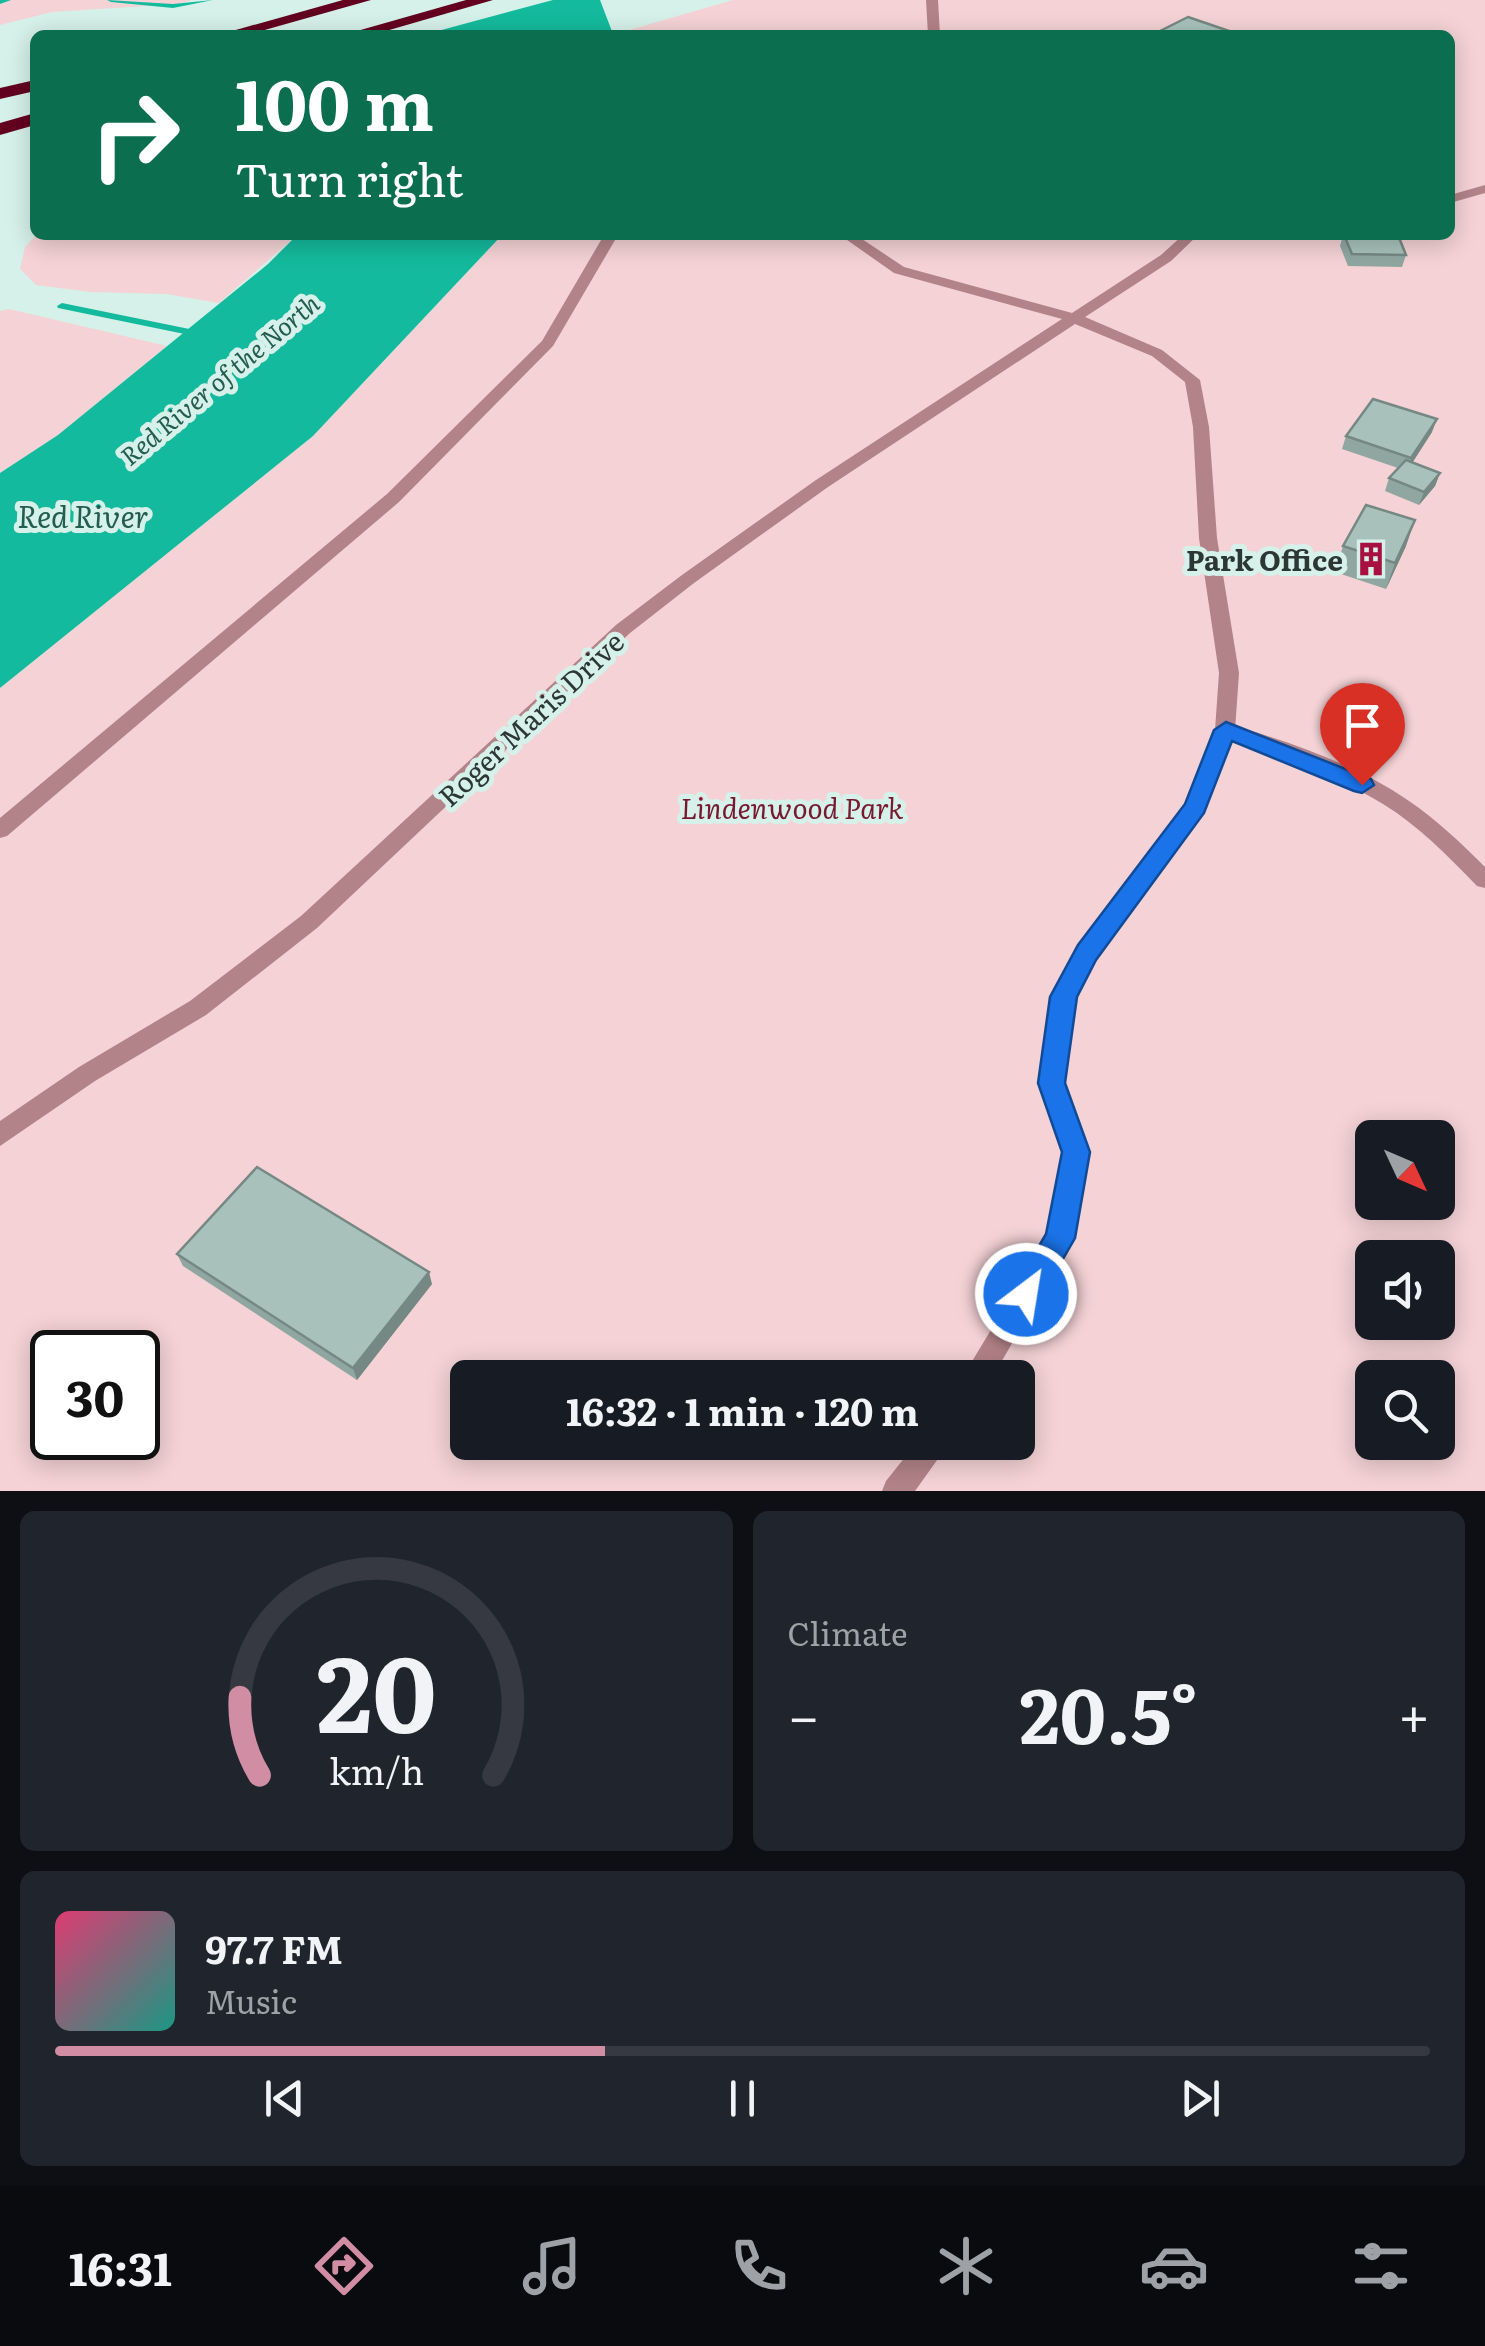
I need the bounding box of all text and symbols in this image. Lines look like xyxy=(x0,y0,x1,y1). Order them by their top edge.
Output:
text: 100 m xyxy=(235,49,434,153)
icon: right xyxy=(70,70,200,200)
text: Turn right xyxy=(235,144,463,211)
water label: Red River of the North xyxy=(111,284,327,474)
water label: Red River xyxy=(17,493,149,537)
place label: Park Office xyxy=(1186,538,1343,580)
building icon: Park Office xyxy=(1352,540,1390,578)
street label: Roger Maris Drive xyxy=(428,621,632,815)
pin xyxy=(1320,683,1405,786)
icon: arrive xyxy=(1335,698,1390,753)
park label: Lindenwood Park xyxy=(681,786,904,828)
north arrow xyxy=(1355,1120,1455,1220)
map controls xyxy=(1355,1120,1455,1460)
button: sound xyxy=(1355,1240,1455,1340)
position arrow xyxy=(974,1242,1078,1346)
speed limit sign: 30 xyxy=(30,1330,160,1460)
button: search xyxy=(1355,1360,1455,1460)
text: 16:32 · 1 min · 120 m xyxy=(566,1381,919,1438)
text: Climate xyxy=(788,1608,908,1656)
text: 20 xyxy=(316,1611,436,1765)
text: 20.5° xyxy=(1020,1656,1198,1767)
text: − xyxy=(788,1672,820,1754)
text: + xyxy=(1398,1672,1430,1754)
text: km/h xyxy=(329,1743,424,1796)
text: 97.7 FM xyxy=(205,1919,343,1976)
text: Music xyxy=(205,1976,297,2024)
icon: previous xyxy=(257,2071,312,2126)
icon: pause xyxy=(715,2071,770,2126)
icon: next xyxy=(1173,2071,1228,2126)
icon: directions xyxy=(309,2231,379,2301)
icon: music xyxy=(517,2231,587,2301)
icon: phone xyxy=(724,2231,794,2301)
icon: climate xyxy=(931,2231,1001,2301)
icon: car xyxy=(1139,2231,1209,2301)
icon: filters xyxy=(1346,2231,1416,2301)
text: 16:31 xyxy=(69,2233,172,2300)

